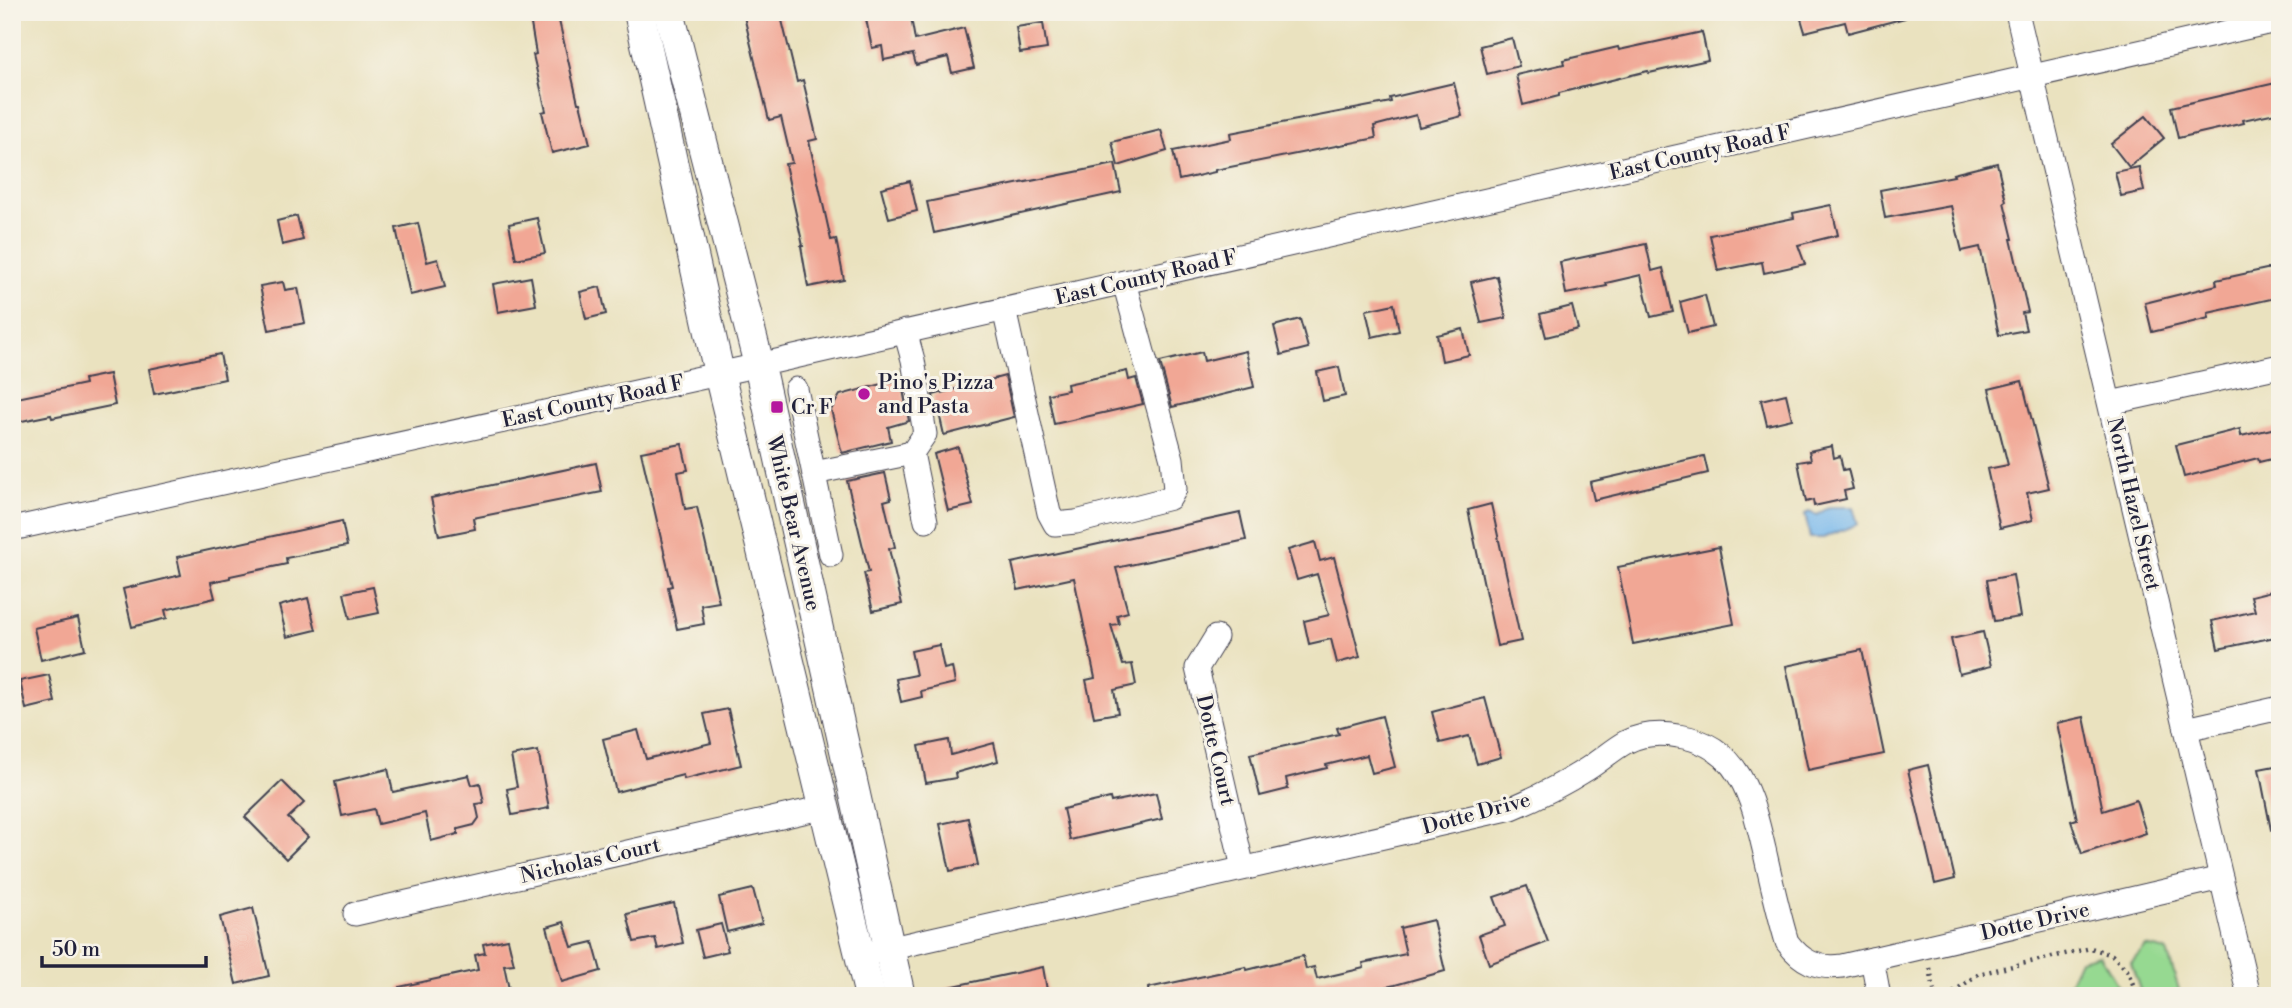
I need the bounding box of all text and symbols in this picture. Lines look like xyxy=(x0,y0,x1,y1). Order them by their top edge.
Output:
street label: East County Road F xyxy=(1607,119,1794,187)
street label: East County Road F xyxy=(1053,244,1240,312)
street label: East County Road F xyxy=(500,370,687,434)
place label: Pino's Pizza and Pasta xyxy=(878,370,994,420)
marker: Pino's Pizza and Pasta xyxy=(856,386,872,402)
place label: Cr F xyxy=(791,395,833,421)
marker: Cr F xyxy=(769,399,785,415)
street label: North Hazel Street xyxy=(2100,415,2166,594)
street label: White Bear Avenue xyxy=(760,432,826,613)
street label: Dotte Court xyxy=(1190,692,1241,809)
street label: Dotte Drive xyxy=(1419,787,1533,841)
street label: Nicholas Court xyxy=(518,832,663,890)
street label: Dotte Drive xyxy=(1978,897,2092,947)
scale bar xyxy=(42,924,206,968)
text: 50 m xyxy=(52,937,100,963)

